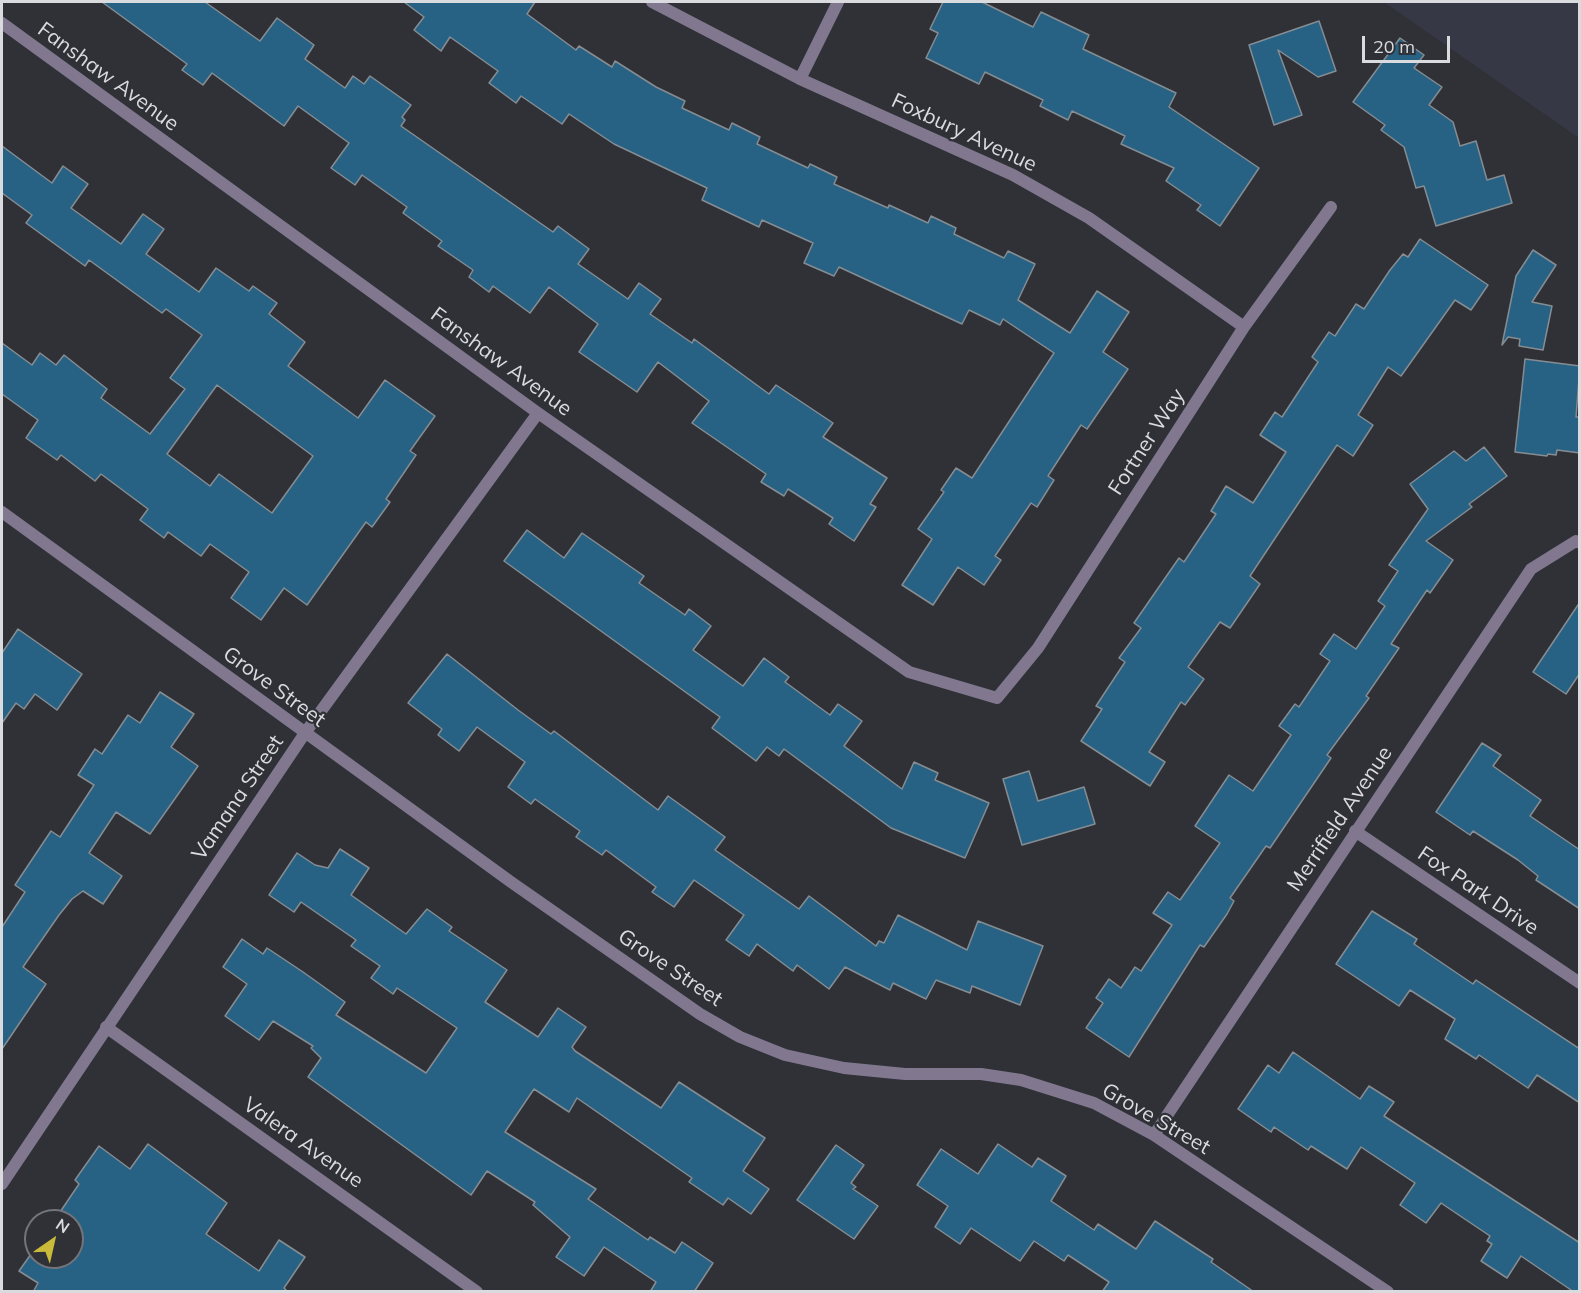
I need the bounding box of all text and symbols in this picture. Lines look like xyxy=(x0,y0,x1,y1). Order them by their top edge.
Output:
street label: Fanshaw Avenue xyxy=(32,17,184,137)
scale bar xyxy=(1365,24,1454,62)
text: 20 m xyxy=(1373,35,1415,58)
street label: Foxbury Avenue xyxy=(887,88,1041,178)
street label: Fanshaw Avenue xyxy=(425,302,577,422)
street label: Fortner Way xyxy=(1103,384,1191,500)
street label: Grove Street xyxy=(218,641,330,733)
street label: Vamana Street xyxy=(187,731,289,865)
street label: Merrifield Avenue xyxy=(1282,742,1398,896)
street label: Fox Park Drive xyxy=(1413,841,1543,941)
street label: Grove Street xyxy=(613,924,727,1012)
street label: Grove Street xyxy=(1097,1078,1215,1160)
street label: Valera Avenue xyxy=(238,1092,368,1194)
north arrow xyxy=(24,1209,84,1269)
text: N xyxy=(52,1214,74,1237)

